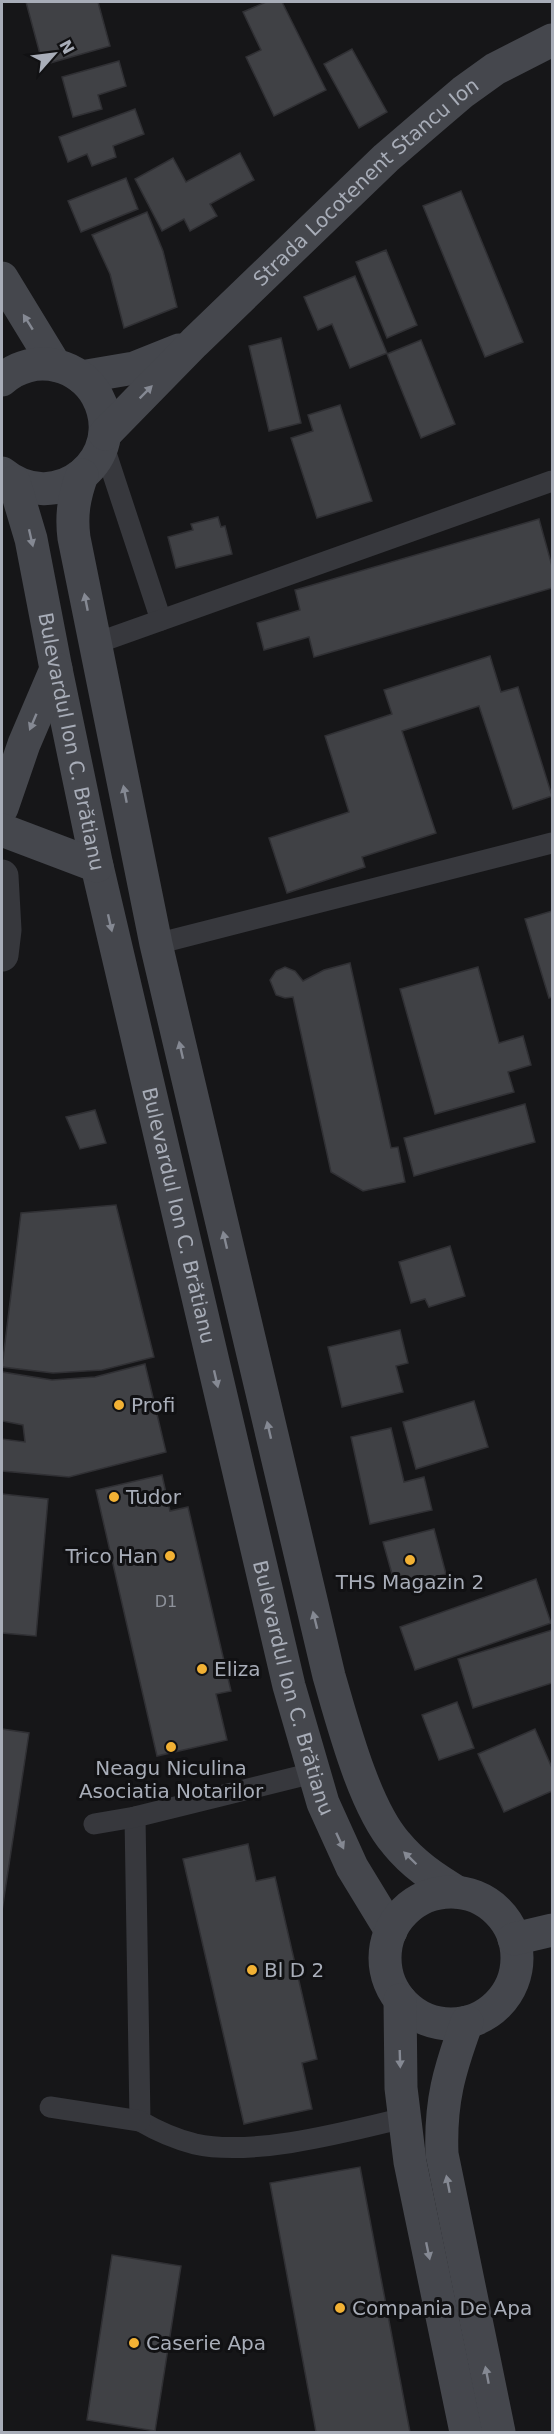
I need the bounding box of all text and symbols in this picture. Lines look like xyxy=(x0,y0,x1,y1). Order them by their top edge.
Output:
north arrow xyxy=(24,24,84,84)
text: N xyxy=(55,37,78,58)
street label: Strada Locotenent Stancu Ion xyxy=(248,73,483,291)
one-way arrow xyxy=(23,314,34,330)
one-way arrow xyxy=(138,385,152,399)
one-way arrow xyxy=(27,529,36,548)
one-way arrow xyxy=(81,593,90,612)
street label: Bulevardul Ion C. Brătianu xyxy=(33,611,110,873)
one-way arrow xyxy=(28,714,38,732)
one-way arrow xyxy=(120,784,129,803)
one-way arrow xyxy=(106,914,116,932)
one-way arrow xyxy=(175,1041,185,1059)
street label: Bulevardul Ion C. Brătianu xyxy=(137,1085,220,1346)
one-way arrow xyxy=(219,1231,229,1249)
one-way arrow xyxy=(212,1370,222,1388)
place label: Profi xyxy=(131,1393,175,1417)
marker: Profi xyxy=(112,1398,126,1412)
one-way arrow xyxy=(264,1421,274,1439)
place label: Tudor xyxy=(125,1485,182,1509)
marker: Tudor xyxy=(107,1490,121,1504)
place label: Trico Han xyxy=(64,1544,158,1568)
marker: Trico Han xyxy=(163,1549,177,1563)
marker: THS Magazin 2 xyxy=(403,1553,417,1567)
street label: Bulevardul Ion C. Brătianu xyxy=(248,1558,339,1819)
place label: THS Magazin 2 xyxy=(335,1570,484,1594)
house number: D1 xyxy=(155,1592,177,1611)
one-way arrow xyxy=(310,1610,320,1629)
place label: Eliza xyxy=(214,1657,261,1681)
marker: Eliza xyxy=(195,1662,209,1676)
marker: Neagu Niculina Asociatia Notarilor xyxy=(164,1740,178,1754)
place label: Neagu Niculina Asociatia Notarilor xyxy=(79,1756,264,1803)
one-way arrow xyxy=(335,1833,345,1851)
one-way arrow xyxy=(404,1851,418,1865)
place label: Bl D 2 xyxy=(264,1958,324,1982)
marker: Bl D 2 xyxy=(245,1963,259,1977)
one-way arrow xyxy=(395,2049,404,2068)
one-way arrow xyxy=(443,2174,452,2193)
one-way arrow xyxy=(424,2242,433,2261)
place label: Compania De Apa xyxy=(352,2296,532,2320)
marker: Compania De Apa xyxy=(333,2301,347,2315)
place label: Caserie Apa xyxy=(146,2331,266,2355)
marker: Caserie Apa xyxy=(127,2336,141,2350)
one-way arrow xyxy=(482,2365,491,2384)

